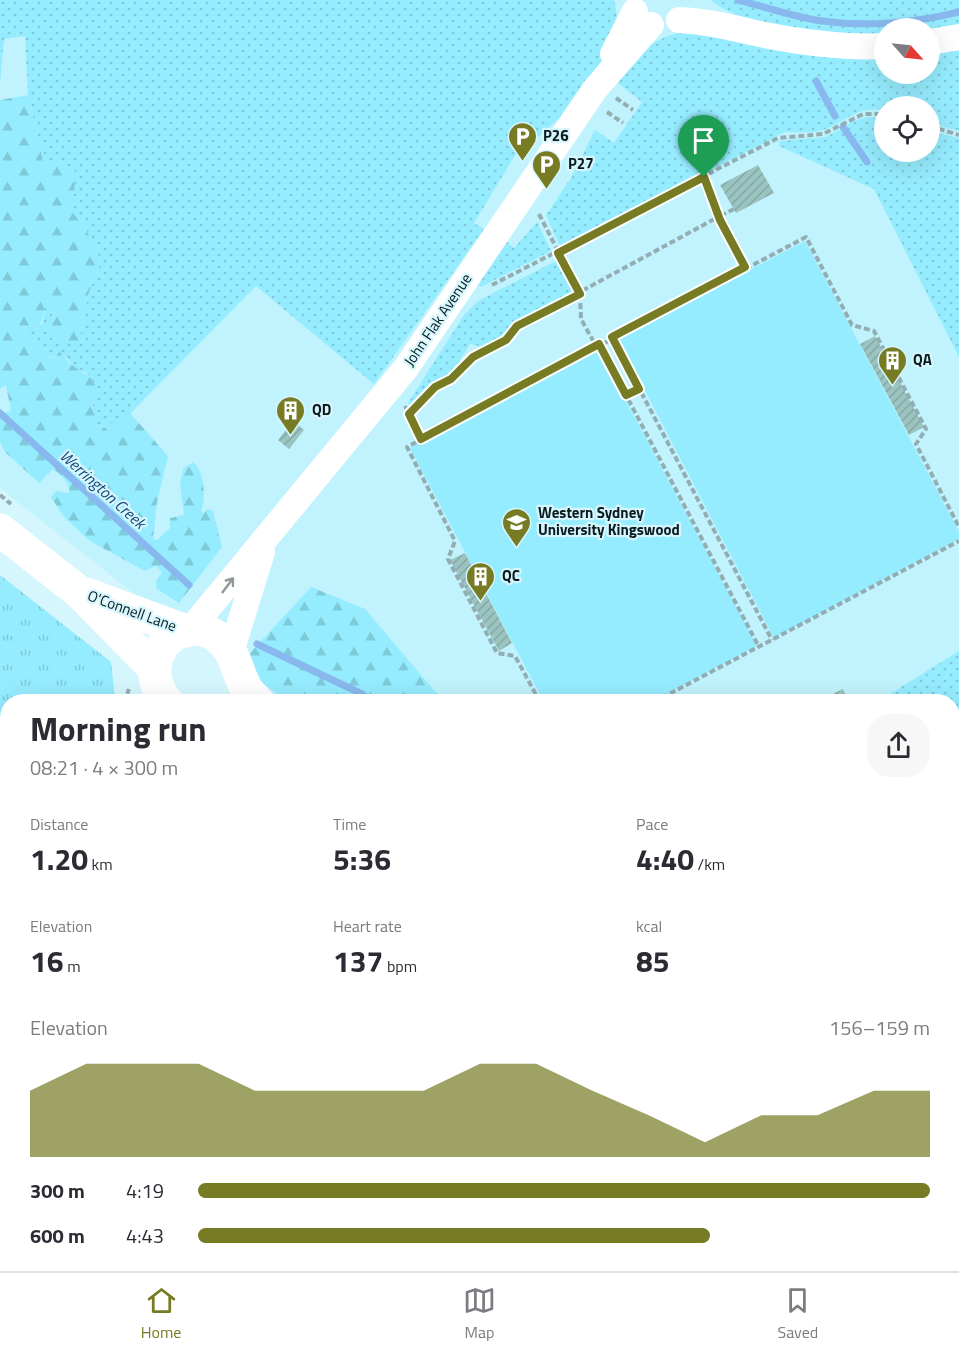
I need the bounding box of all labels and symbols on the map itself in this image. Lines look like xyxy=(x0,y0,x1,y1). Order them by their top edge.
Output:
north arrow xyxy=(874,18,940,84)
pin xyxy=(678,115,729,177)
parking icon: P26 xyxy=(506,120,538,162)
place label: P26 xyxy=(543,124,569,147)
parking icon: P27 xyxy=(531,148,563,190)
place label: P27 xyxy=(568,152,594,175)
street label: John Flak Avenue xyxy=(398,269,477,371)
building icon: QA xyxy=(876,344,908,386)
place label: QA xyxy=(913,348,932,371)
building icon: QD xyxy=(275,394,307,436)
place label: QD xyxy=(312,398,331,421)
water label: Werrington Creek xyxy=(55,444,153,535)
place label: Western Sydney University Kingswood xyxy=(538,501,680,541)
school or university icon: Western Sydney University Kingswood xyxy=(501,506,533,548)
building icon: QC xyxy=(465,560,497,602)
place label: QC xyxy=(502,564,520,587)
one-way arrow xyxy=(221,578,234,594)
street label: O'Connell Lane xyxy=(84,584,180,637)

